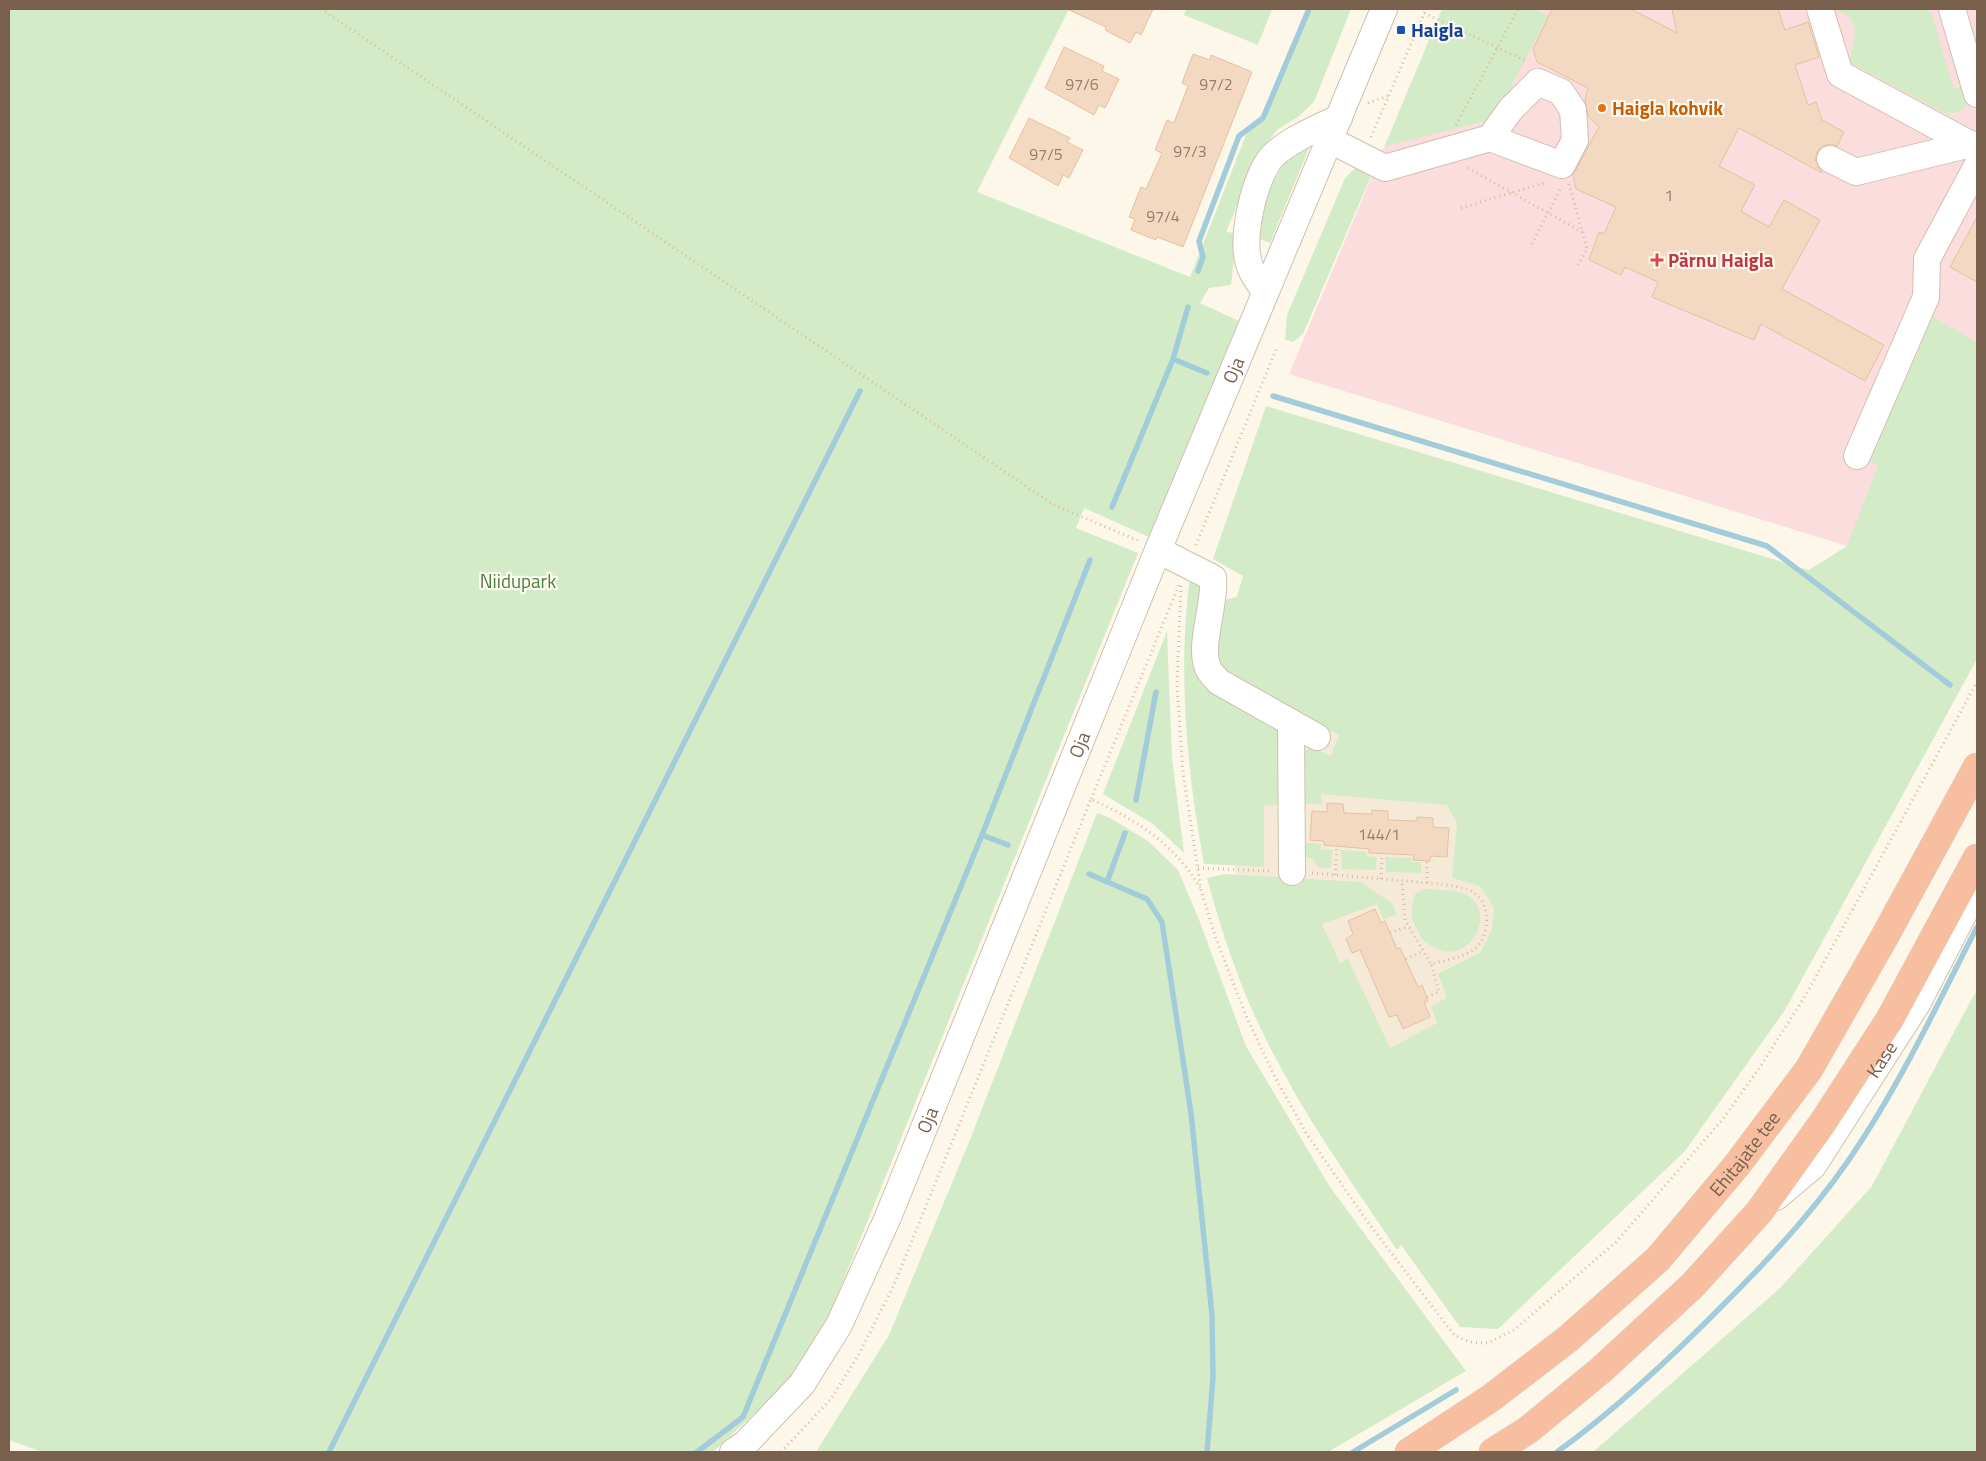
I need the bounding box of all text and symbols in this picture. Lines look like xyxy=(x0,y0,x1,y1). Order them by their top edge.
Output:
place label: Haigla xyxy=(1411,15,1464,44)
marker: Haigla xyxy=(1395,24,1407,36)
house number: 97/6 xyxy=(1065,72,1099,96)
house number: 97/2 xyxy=(1199,72,1233,96)
place label: Haigla kohvik xyxy=(1612,93,1723,122)
marker: Haigla kohvik xyxy=(1596,102,1608,114)
house number: 97/3 xyxy=(1173,139,1207,163)
house number: 97/5 xyxy=(1029,142,1063,166)
house number: 1 xyxy=(1665,183,1673,207)
house number: 97/4 xyxy=(1146,204,1180,228)
place label: Pärnu Haigla xyxy=(1668,245,1774,274)
marker: Pärnu Haigla xyxy=(1650,253,1664,267)
street label: Oja xyxy=(1214,352,1251,388)
park label: Niidupark xyxy=(480,566,556,595)
street label: Oja xyxy=(1060,726,1097,762)
house number: 144/1 xyxy=(1358,822,1400,846)
street label: Kase xyxy=(1858,1035,1904,1083)
street label: Oja xyxy=(908,1102,945,1137)
street label: Ehitajate tee xyxy=(1702,1105,1787,1202)

